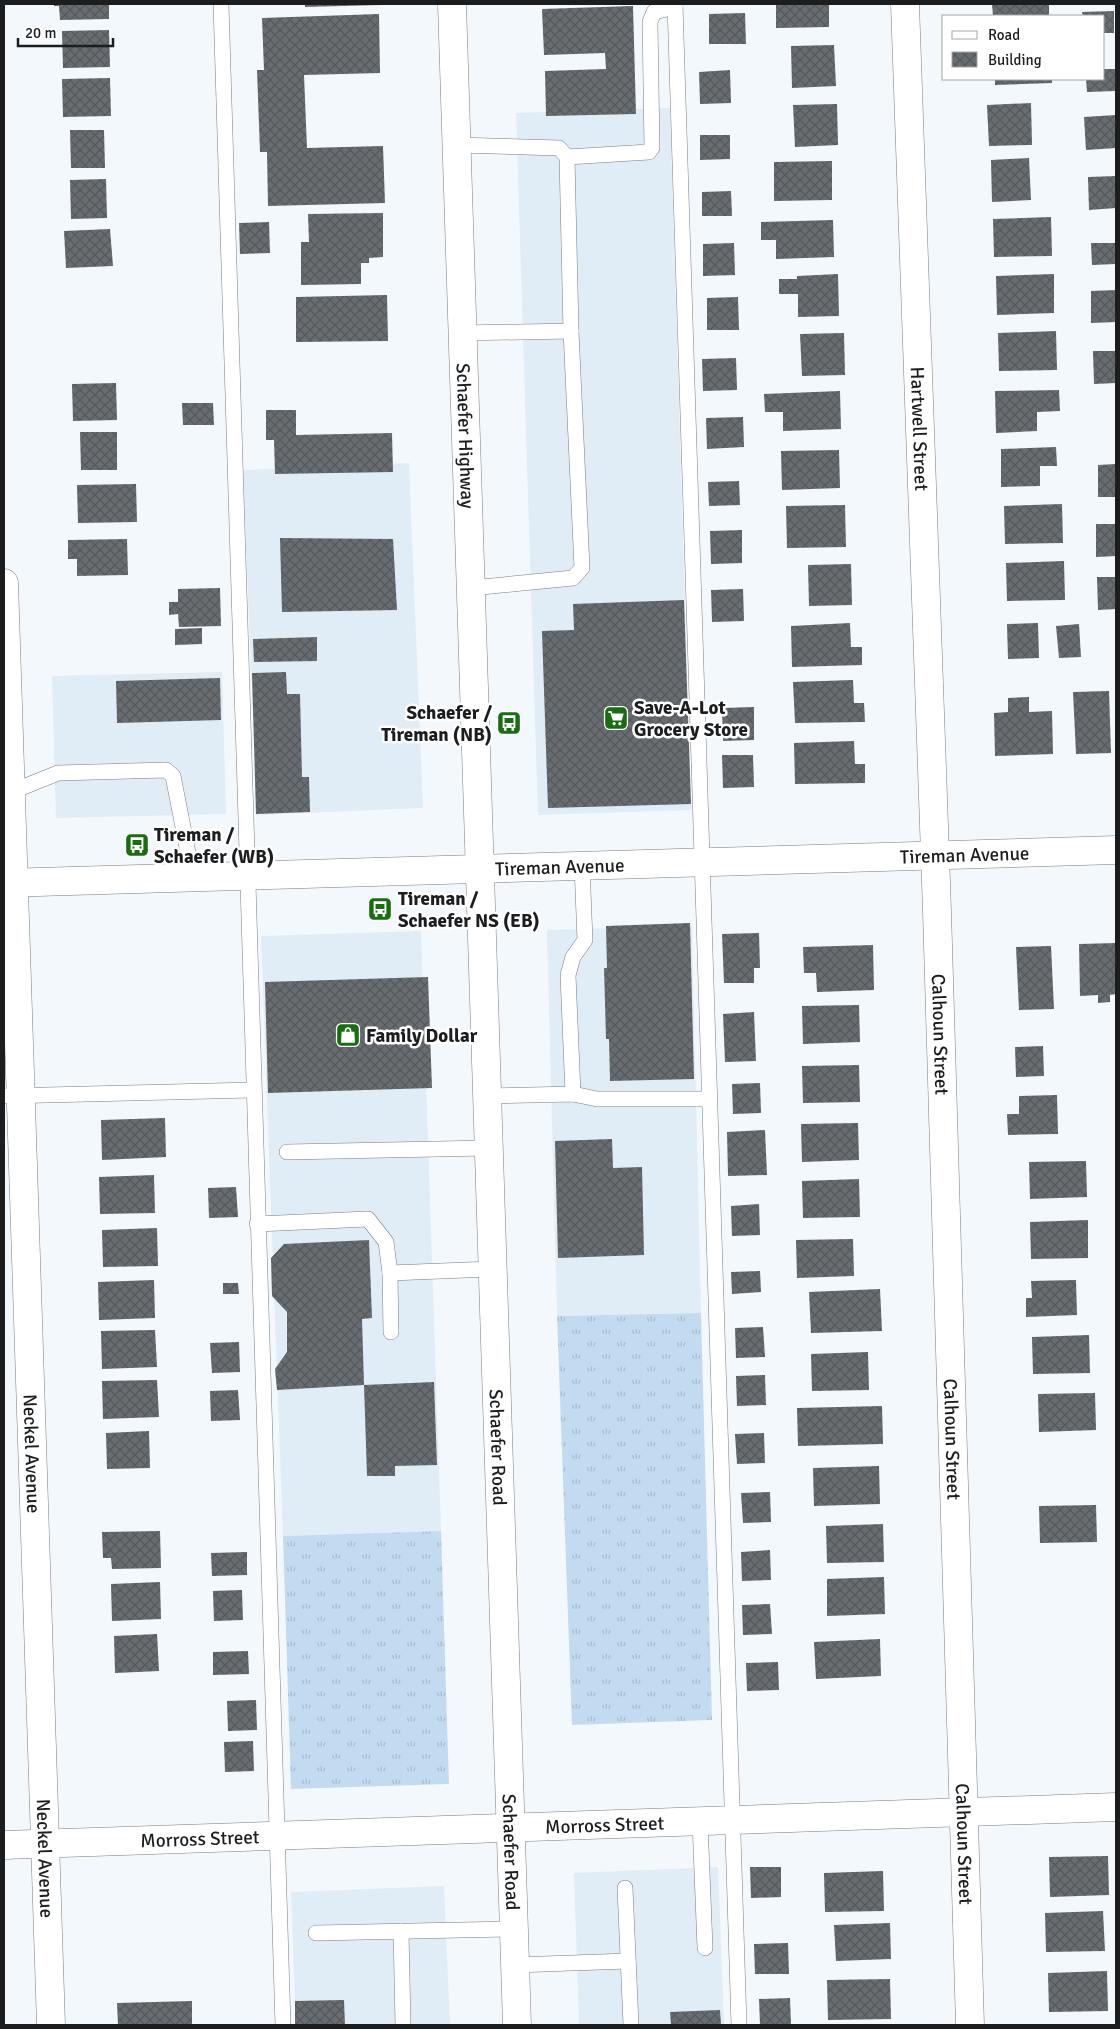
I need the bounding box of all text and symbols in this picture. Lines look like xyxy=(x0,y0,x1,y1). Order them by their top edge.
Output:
scale bar xyxy=(18,15,112,47)
legend xyxy=(942,15,1105,80)
text: 20 m xyxy=(25,24,56,42)
text: Road xyxy=(988,26,1020,44)
text: Building xyxy=(988,51,1042,69)
street label: Schaefer Highway xyxy=(451,363,479,509)
street label: Hartwell Street xyxy=(905,366,933,492)
place label: Save-A-Lot Grocery Store xyxy=(634,696,748,742)
place label: Schaefer / Tireman (NB) xyxy=(381,701,492,747)
supermarket icon: Save-A-Lot Grocery Store xyxy=(603,705,629,731)
bus stop icon: Schaefer / Tireman (NB) xyxy=(496,710,522,736)
place label: Tireman / Schaefer (WB) xyxy=(154,823,274,869)
bus stop icon: Tireman / Schaefer (WB) xyxy=(124,832,150,858)
street label: Tireman Avenue xyxy=(900,842,1030,869)
street label: Tireman Avenue xyxy=(495,854,625,881)
place label: Tireman / Schaefer NS (EB) xyxy=(398,887,540,933)
bus stop icon: Tireman / Schaefer NS (EB) xyxy=(367,896,393,922)
street label: Calhoun Street xyxy=(926,973,953,1096)
shop icon: Family Dollar xyxy=(335,1022,361,1048)
place label: Family Dollar xyxy=(366,1024,478,1048)
street label: Calhoun Street xyxy=(938,1378,965,1501)
street label: Schaefer Road xyxy=(484,1389,511,1506)
street label: Neckel Avenue xyxy=(17,1394,45,1514)
street label: Calhoun Street xyxy=(950,1783,977,1905)
street label: Schaefer Road xyxy=(497,1793,524,1911)
street label: Neckel Avenue xyxy=(31,1798,59,1918)
street label: Morross Street xyxy=(545,1811,665,1840)
street label: Morross Street xyxy=(140,1825,260,1853)

